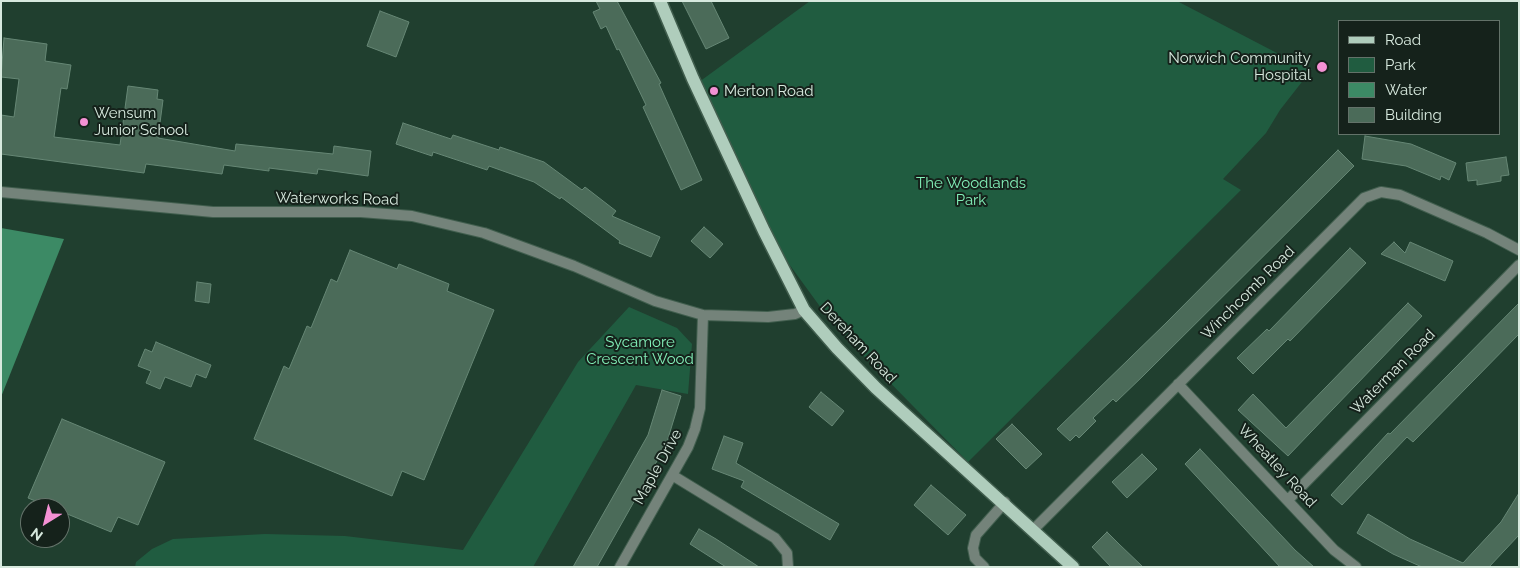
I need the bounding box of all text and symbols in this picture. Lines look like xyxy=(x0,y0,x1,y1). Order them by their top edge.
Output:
legend xyxy=(1338,20,1500,135)
text: Road xyxy=(1385,31,1421,49)
place label: Norwich Community Hospital xyxy=(1168,49,1311,84)
text: Park xyxy=(1385,56,1416,74)
marker: Norwich Community Hospital xyxy=(1315,60,1329,74)
text: Water xyxy=(1385,81,1427,99)
place label: Merton Road xyxy=(724,82,813,100)
marker: Merton Road xyxy=(708,85,720,97)
place label: Wensum Junior School xyxy=(94,104,188,139)
text: Building xyxy=(1385,106,1442,124)
marker: Wensum Junior School xyxy=(78,116,90,128)
park label: The Woodlands Park xyxy=(916,174,1026,209)
street label: Waterworks Road xyxy=(275,189,399,209)
street label: Winchcomb Road xyxy=(1198,243,1298,343)
street label: Dereham Road xyxy=(816,299,900,387)
street label: Waterman Road xyxy=(1347,326,1439,418)
park label: Sycamore Crescent Wood xyxy=(586,333,694,368)
street label: Wheatley Road xyxy=(1234,421,1320,511)
street label: Maple Drive xyxy=(630,426,686,508)
north arrow xyxy=(20,498,70,548)
text: N xyxy=(28,525,46,544)

